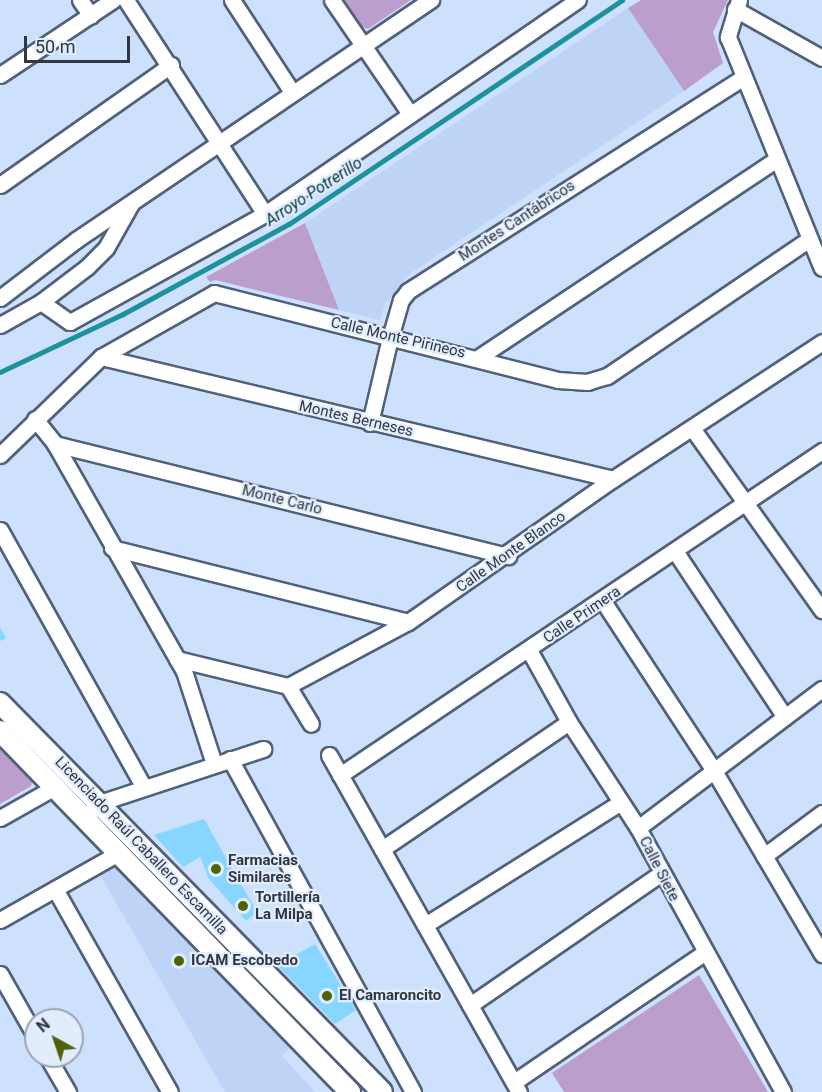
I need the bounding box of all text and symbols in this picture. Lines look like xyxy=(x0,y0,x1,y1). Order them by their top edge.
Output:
scale bar xyxy=(27,24,134,62)
text: 50 m xyxy=(35,36,75,57)
water label: Arroyo Potrerillo xyxy=(262,154,366,230)
street label: Montes Cantábricos xyxy=(456,177,578,265)
street label: Calle Monte Pirineos xyxy=(329,314,467,362)
street label: Montes Berneses xyxy=(297,397,415,441)
street label: Monte Carlo xyxy=(240,481,324,519)
street label: Calle Monte Blanco xyxy=(453,508,569,596)
street label: Calle Primera xyxy=(540,583,624,647)
street label: Licenciado Raúl Caballero Escamilla xyxy=(51,753,231,939)
street label: Calle Siete xyxy=(635,834,683,904)
place label: Farmacias Similares xyxy=(228,851,298,886)
marker: Farmacias Similares xyxy=(209,862,223,876)
place label: Tortillería La Milpa xyxy=(255,888,320,923)
marker: Tortillería La Milpa xyxy=(236,899,250,913)
place label: ICAM Escobedo xyxy=(191,952,298,970)
marker: ICAM Escobedo xyxy=(172,954,186,968)
place label: El Camaroncito xyxy=(339,987,441,1005)
marker: El Camaroncito xyxy=(320,989,334,1003)
north arrow xyxy=(24,1008,84,1068)
text: N xyxy=(33,1014,54,1036)

